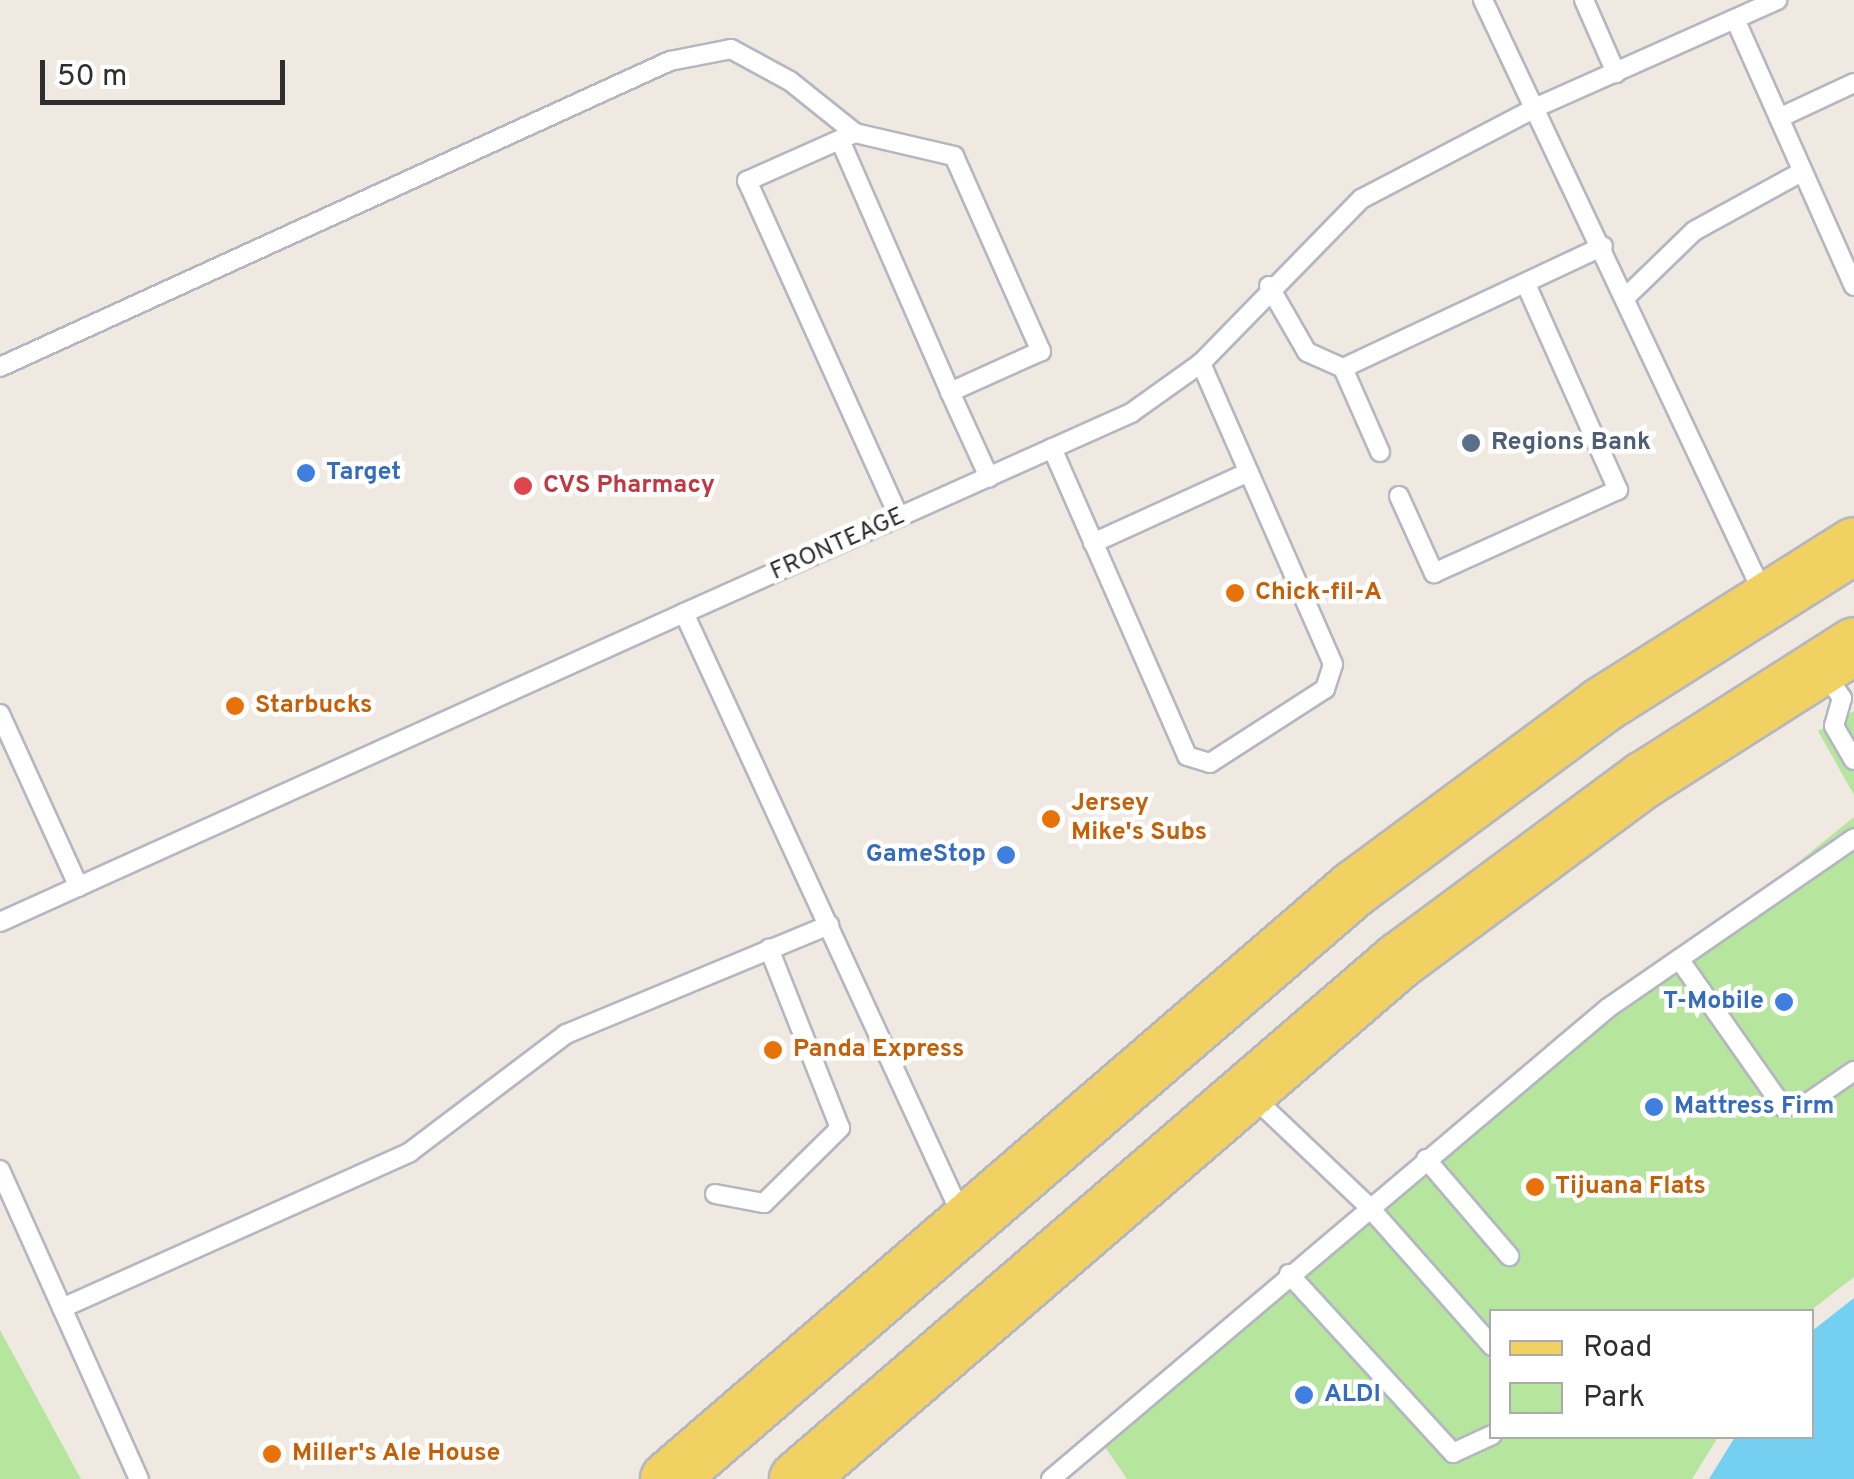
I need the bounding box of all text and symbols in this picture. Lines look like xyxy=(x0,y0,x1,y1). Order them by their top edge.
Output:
scale bar xyxy=(45,40,290,102)
text: 50 m xyxy=(57,59,127,96)
place label: Regions Bank xyxy=(1491,428,1651,458)
marker: Regions Bank xyxy=(1460,432,1482,454)
place label: Target xyxy=(326,458,401,488)
marker: Target xyxy=(295,462,317,484)
place label: CVS Pharmacy xyxy=(543,471,715,501)
marker: CVS Pharmacy xyxy=(512,475,534,497)
street label: FRONTEAGE xyxy=(766,502,910,588)
place label: Chick-fil-A xyxy=(1255,578,1382,608)
marker: Chick-fil-A xyxy=(1224,582,1246,604)
place label: Starbucks xyxy=(255,691,372,721)
marker: Starbucks xyxy=(224,695,246,717)
place label: Jersey Mike's Subs xyxy=(1071,790,1207,849)
marker: Jersey Mike's Subs xyxy=(1040,808,1062,830)
place label: GameStop xyxy=(866,840,986,870)
marker: GameStop xyxy=(995,844,1017,866)
place label: T-Mobile xyxy=(1663,987,1764,1017)
marker: T-Mobile xyxy=(1773,991,1795,1013)
place label: Panda Express xyxy=(793,1035,964,1065)
marker: Panda Express xyxy=(762,1039,784,1061)
place label: Mattress Firm xyxy=(1674,1092,1834,1122)
marker: Mattress Firm xyxy=(1643,1096,1665,1118)
place label: Tijuana Flats xyxy=(1555,1172,1706,1202)
marker: Tijuana Flats xyxy=(1524,1176,1546,1198)
legend xyxy=(1489,1309,1814,1439)
text: Road xyxy=(1583,1330,1652,1367)
place label: ALDI xyxy=(1324,1380,1381,1410)
text: Park xyxy=(1583,1380,1645,1417)
marker: ALDI xyxy=(1293,1384,1315,1406)
place label: Miller's Ale House xyxy=(292,1439,501,1469)
marker: Miller's Ale House xyxy=(261,1443,283,1465)

